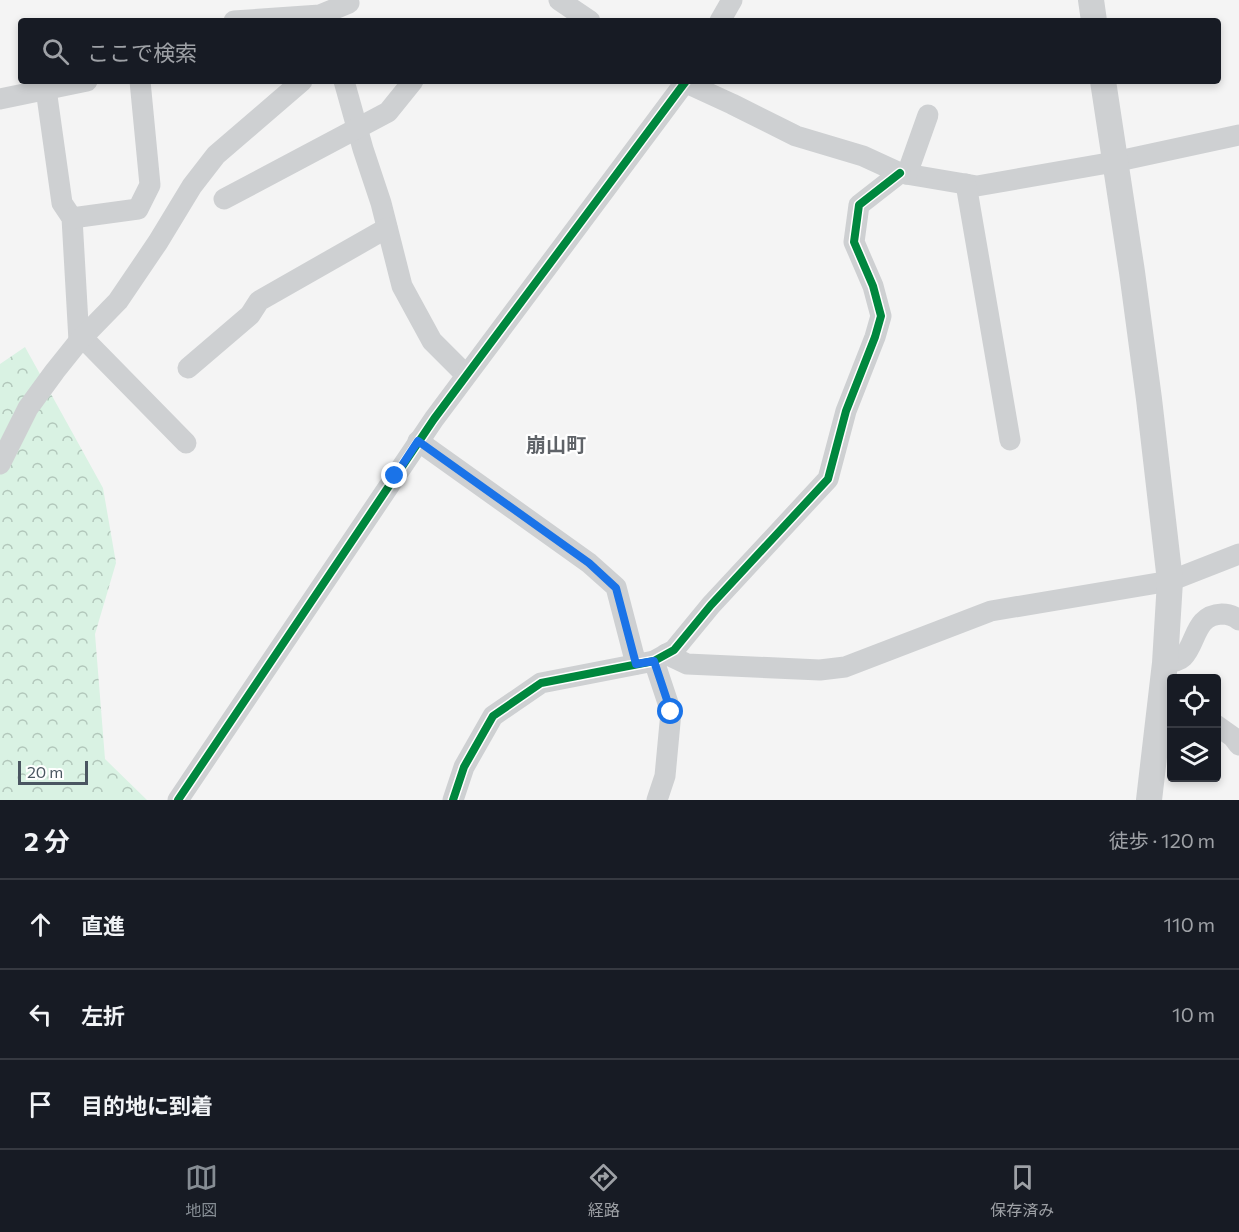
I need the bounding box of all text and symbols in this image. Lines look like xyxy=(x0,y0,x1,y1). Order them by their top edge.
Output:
search box xyxy=(18,18,1221,84)
icon: search xyxy=(39,35,72,68)
text: ここで検索 xyxy=(87,39,197,66)
district label: 崩山町 xyxy=(526,432,586,456)
route end xyxy=(381,462,407,488)
map controls xyxy=(1167,674,1221,782)
button: locate xyxy=(1167,674,1221,728)
route start xyxy=(657,698,683,724)
button: layers xyxy=(1167,728,1221,782)
scale bar xyxy=(18,758,88,786)
text: 20 m xyxy=(27,762,63,781)
text: 2 分 xyxy=(24,825,70,856)
text: 徒歩 · 120 m xyxy=(1109,828,1215,852)
icon: ahead xyxy=(24,908,57,941)
text: 直進 xyxy=(81,912,125,939)
text: 110 m xyxy=(1164,912,1215,936)
icon: left xyxy=(24,998,57,1031)
text: 左折 xyxy=(81,1002,125,1029)
text: 10 m xyxy=(1172,1002,1215,1026)
icon: arrive xyxy=(24,1088,57,1121)
text: 目的地に到着 xyxy=(81,1092,213,1119)
tab: 地図 xyxy=(185,1161,218,1221)
tab: 経路 xyxy=(587,1161,620,1221)
tab: 保存済み xyxy=(990,1161,1054,1221)

